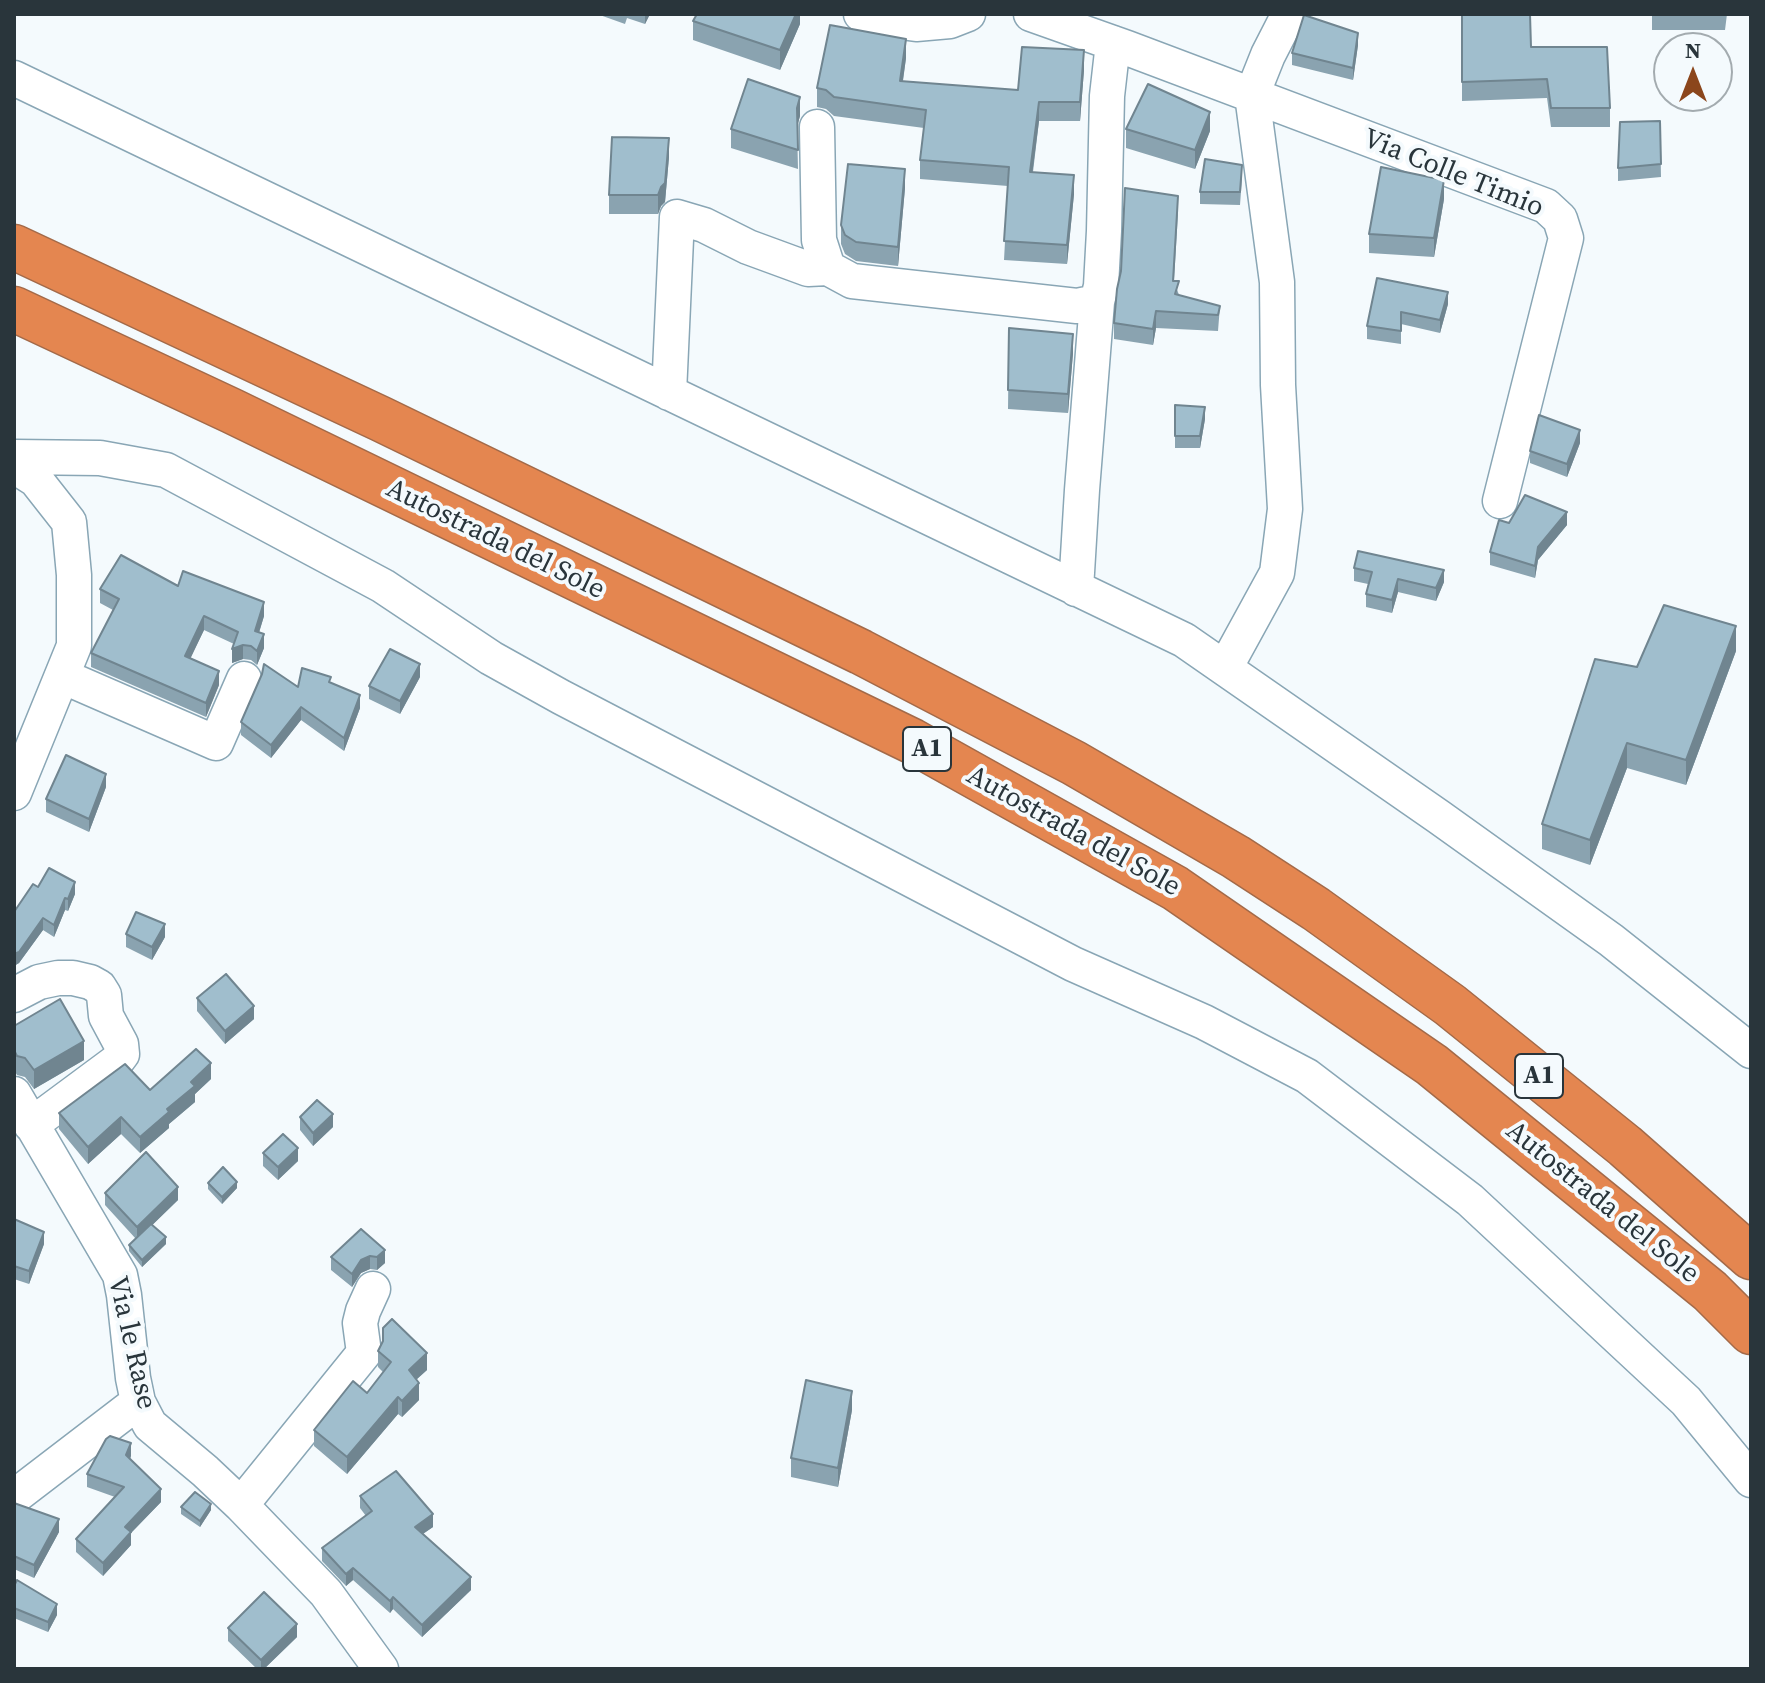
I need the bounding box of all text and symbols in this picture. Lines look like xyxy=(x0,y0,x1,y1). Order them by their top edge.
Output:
north arrow xyxy=(1653,32,1733,112)
text: N xyxy=(1685,35,1701,65)
street label: Via Colle Timio xyxy=(1358,123,1548,225)
street label: Autostrada del Sole xyxy=(380,473,610,607)
road number: A1 xyxy=(903,727,951,771)
street label: Autostrada del Sole xyxy=(960,759,1186,905)
road number: A1 xyxy=(1515,1054,1563,1098)
street label: Autostrada del Sole xyxy=(1499,1115,1705,1291)
street label: Via le Rase xyxy=(99,1273,163,1413)

